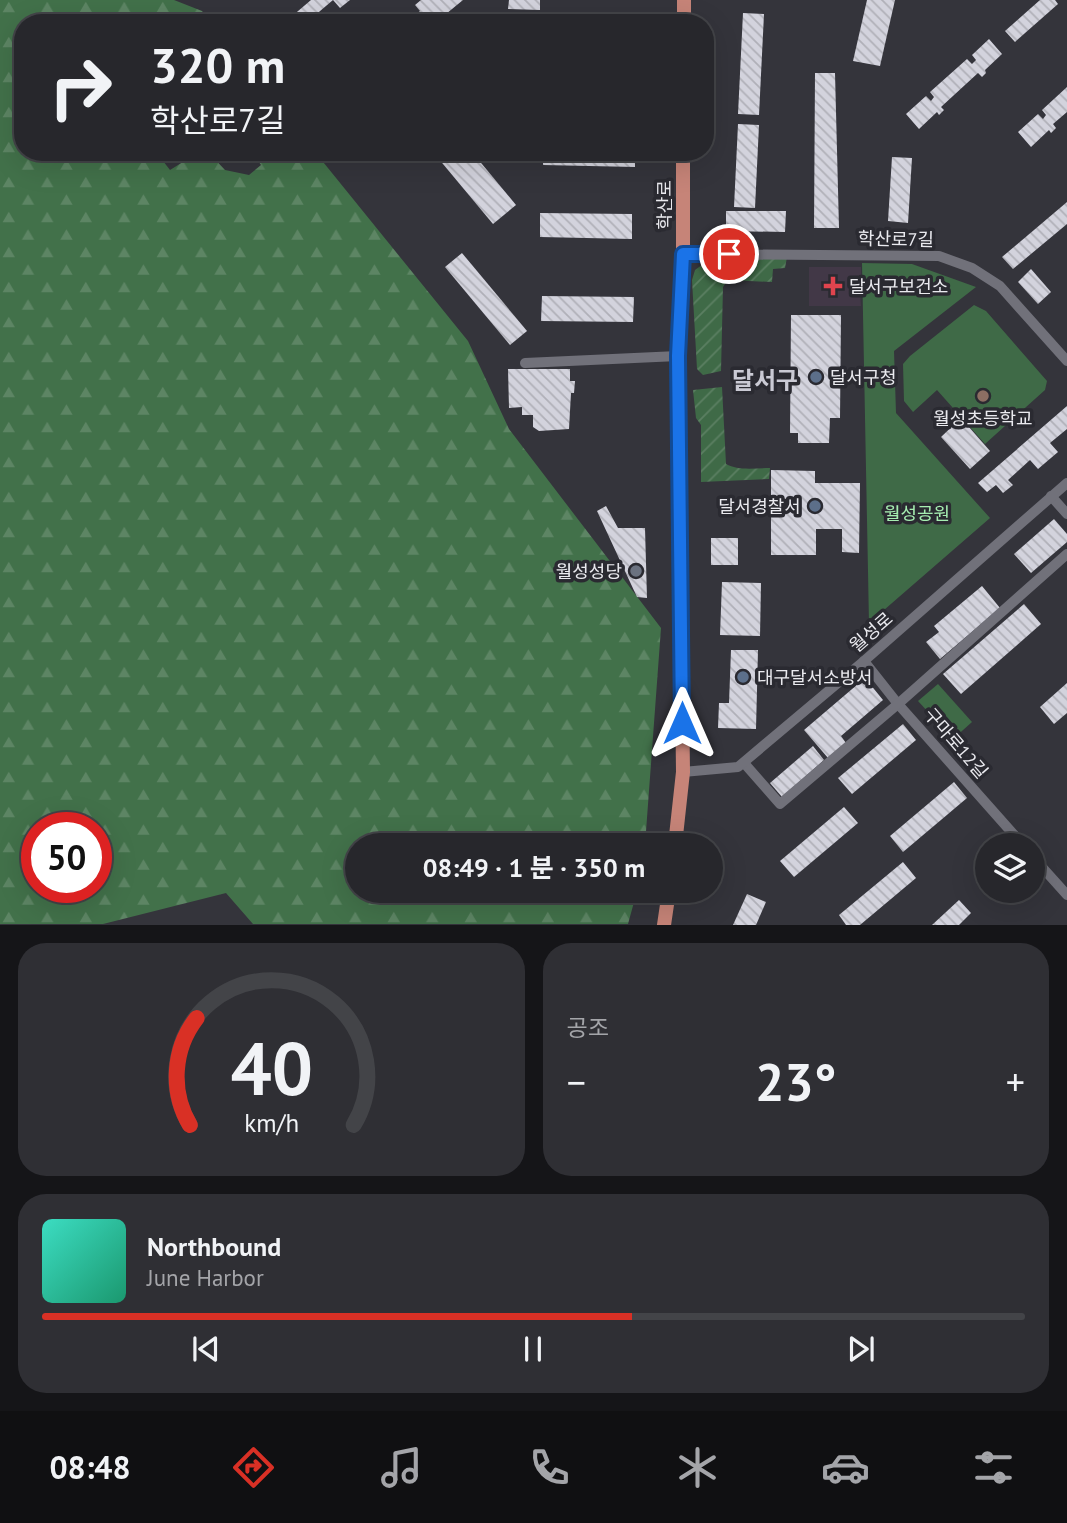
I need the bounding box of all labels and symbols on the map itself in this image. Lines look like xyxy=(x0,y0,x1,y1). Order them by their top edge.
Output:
street label: 학산로 xyxy=(653,180,676,230)
pin xyxy=(699,224,759,284)
street label: 학산로7길 xyxy=(858,227,934,251)
place label: 달서구보건소 xyxy=(849,275,948,298)
marker: 달서구보건소 xyxy=(823,276,843,296)
district label: 달서구 xyxy=(732,365,798,396)
place label: 달서구청 xyxy=(830,366,896,389)
marker: 달서구청 xyxy=(808,369,824,385)
marker: 월성초등학교 xyxy=(975,388,991,404)
place label: 월성초등학교 xyxy=(933,407,1033,430)
place label: 달서경찰서 xyxy=(718,495,801,518)
marker: 달서경찰서 xyxy=(807,498,823,514)
park label: 월성공원 xyxy=(884,502,950,525)
place label: 월성성당 xyxy=(556,560,622,583)
marker: 월성성당 xyxy=(628,563,644,579)
street label: 월성로 xyxy=(845,607,897,657)
place label: 대구달서소방서 xyxy=(757,666,873,689)
marker: 대구달서소방서 xyxy=(735,669,751,685)
position arrow xyxy=(645,686,719,760)
street label: 구마로12길 xyxy=(919,703,993,783)
speed limit sign: 50 xyxy=(21,812,112,903)

